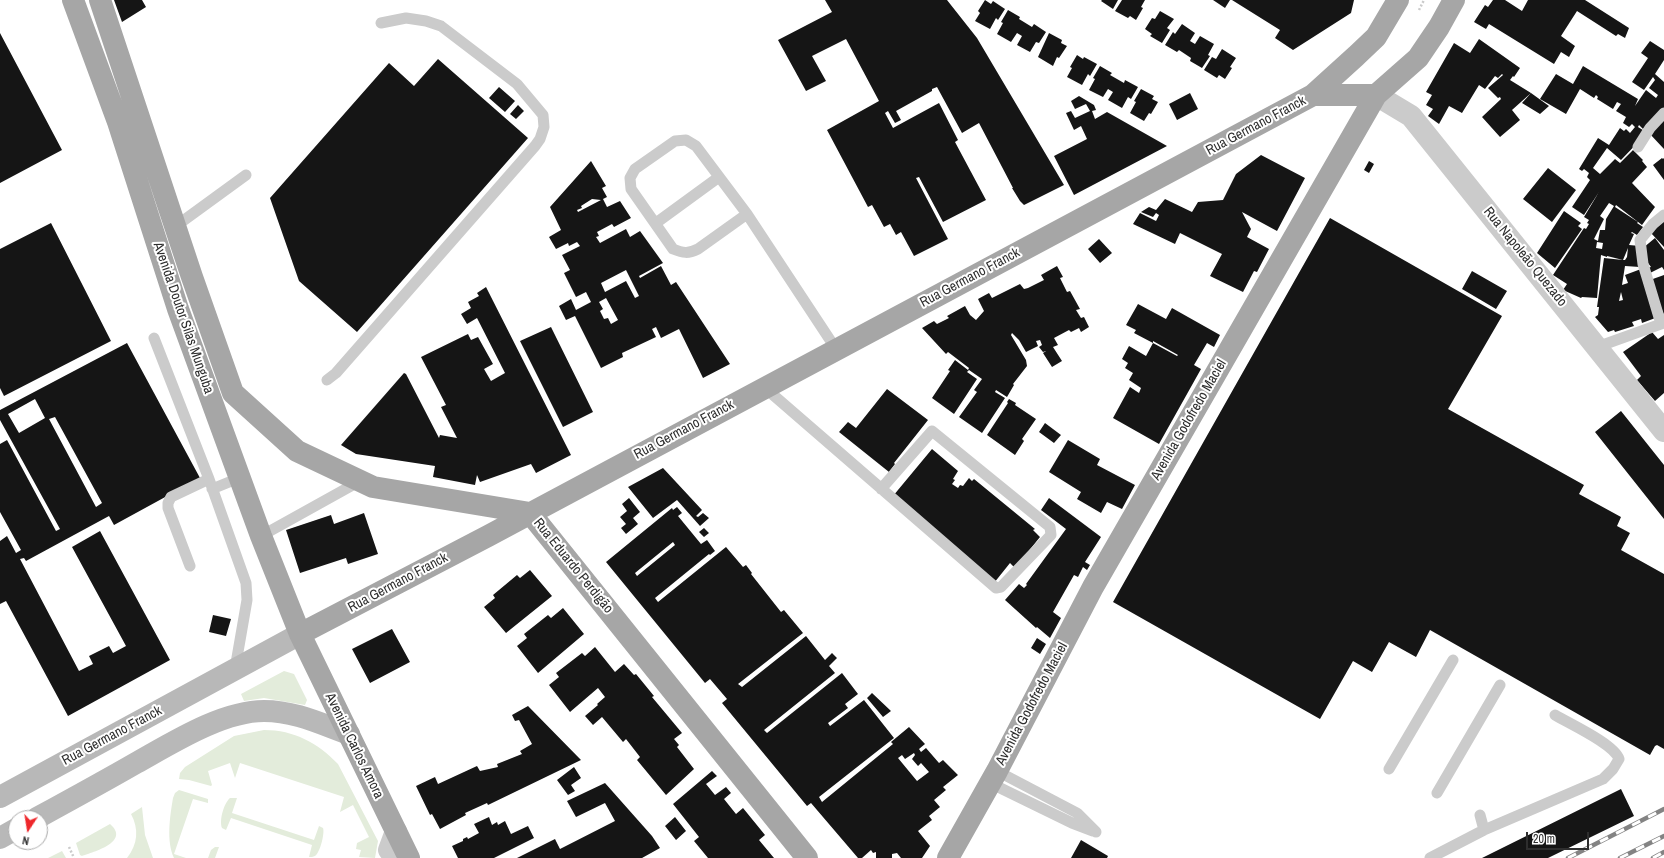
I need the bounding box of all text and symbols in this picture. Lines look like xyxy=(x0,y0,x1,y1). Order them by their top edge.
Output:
street label: Rua Germano Franck xyxy=(1203,93,1309,159)
street label: Rua Napoleão Quezado xyxy=(1480,204,1570,310)
street label: Avenida Doutor Silas Munguba xyxy=(149,240,217,396)
street label: Rua Germano Franck xyxy=(917,245,1023,311)
street label: Avenida Godofredo Maciel xyxy=(1148,357,1230,483)
street label: Rua Germano Franck xyxy=(631,397,737,463)
street label: Rua Eduardo Perdigão xyxy=(530,515,616,617)
street label: Rua Germano Franck xyxy=(345,550,451,616)
street label: Avenida Godofredo Maciel xyxy=(993,640,1071,768)
street label: Avenida Carlos Amora xyxy=(321,691,387,801)
street label: Rua Germano Franck xyxy=(59,703,165,769)
north arrow xyxy=(8,810,48,850)
scale bar xyxy=(1528,824,1591,850)
text: 20 m xyxy=(1533,831,1555,847)
text: N xyxy=(21,833,30,848)

